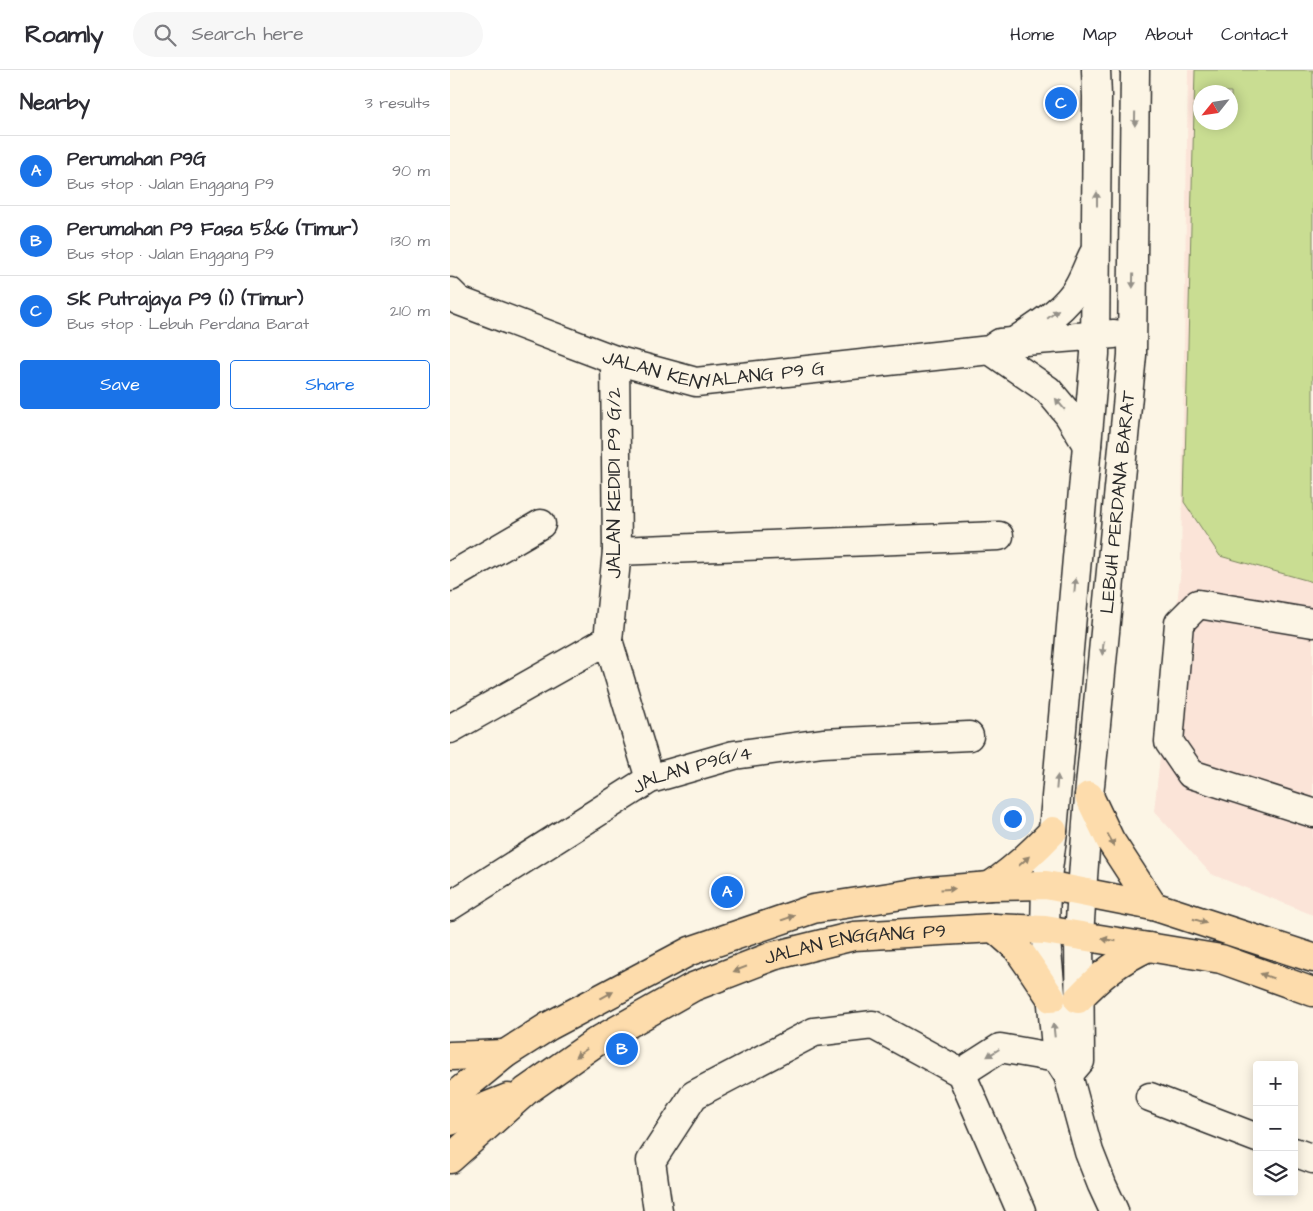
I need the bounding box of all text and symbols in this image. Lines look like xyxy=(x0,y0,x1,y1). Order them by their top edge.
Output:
search box xyxy=(133,12,483,57)
text: Roamly xyxy=(25,18,103,52)
icon: search xyxy=(151,21,179,49)
text: Search here xyxy=(191,21,304,48)
text: Home xyxy=(1010,22,1055,47)
text: Map xyxy=(1083,22,1117,47)
text: About xyxy=(1145,22,1193,47)
text: Contact xyxy=(1221,22,1288,47)
pin: C xyxy=(1045,84,1077,122)
north arrow xyxy=(1193,85,1238,130)
text: Nearby xyxy=(20,88,90,117)
text: 3 results xyxy=(365,92,430,114)
one-way arrow xyxy=(1131,111,1139,127)
text: Perumahan P9G xyxy=(67,146,206,173)
text: A xyxy=(31,160,41,182)
text: 90 m xyxy=(392,160,430,182)
text: Bus stop · Jalan Enggang P9 xyxy=(67,173,274,195)
one-way arrow xyxy=(1093,191,1101,207)
text: Perumahan P9 Fasa 5&6 (Timur) xyxy=(67,216,358,243)
text: B xyxy=(30,230,42,252)
text: 130 m xyxy=(391,230,430,252)
text: Bus stop · Jalan Enggang P9 xyxy=(67,243,274,265)
one-way arrow xyxy=(1129,273,1137,289)
text: SK Putrajaya P9 (1) (Timur) xyxy=(67,286,304,313)
text: C xyxy=(30,300,42,322)
text: 210 m xyxy=(390,300,430,322)
one-way arrow xyxy=(1046,308,1059,319)
text: Bus stop · Lebuh Perdana Barat xyxy=(67,313,309,335)
street label: JALAN KENYALANG P9 G xyxy=(599,343,826,396)
button: Save xyxy=(20,360,220,409)
button: Share xyxy=(230,360,430,409)
street label: JALAN KEDIDI P9 G/2 xyxy=(601,387,628,579)
street label: LEBUH PERDANA BARAT xyxy=(1093,389,1142,615)
one-way arrow xyxy=(1054,399,1066,411)
one-way arrow xyxy=(1071,577,1079,593)
one-way arrow xyxy=(1099,640,1107,656)
street label: JALAN P9G/4 xyxy=(626,739,754,801)
one-way arrow xyxy=(1054,774,1062,790)
your location xyxy=(1000,806,1026,832)
one-way arrow xyxy=(1106,833,1115,847)
one-way arrow xyxy=(1017,855,1029,867)
pin: A xyxy=(711,873,743,911)
one-way arrow xyxy=(940,885,956,893)
one-way arrow xyxy=(781,913,796,921)
street label: JALAN ENGGANG P9 xyxy=(760,917,947,972)
one-way arrow xyxy=(1192,918,1207,925)
one-way arrow xyxy=(1101,936,1117,944)
one-way arrow xyxy=(733,965,747,973)
one-way arrow xyxy=(1259,971,1274,979)
one-way arrow xyxy=(600,991,614,999)
one-way arrow xyxy=(1050,1021,1058,1037)
pin: B xyxy=(606,1030,638,1068)
one-way arrow xyxy=(575,1047,588,1057)
one-way arrow xyxy=(986,1048,999,1058)
map controls xyxy=(1253,1061,1298,1196)
button: + xyxy=(1253,1061,1298,1106)
button: − xyxy=(1253,1106,1298,1151)
button: layers xyxy=(1253,1151,1298,1196)

